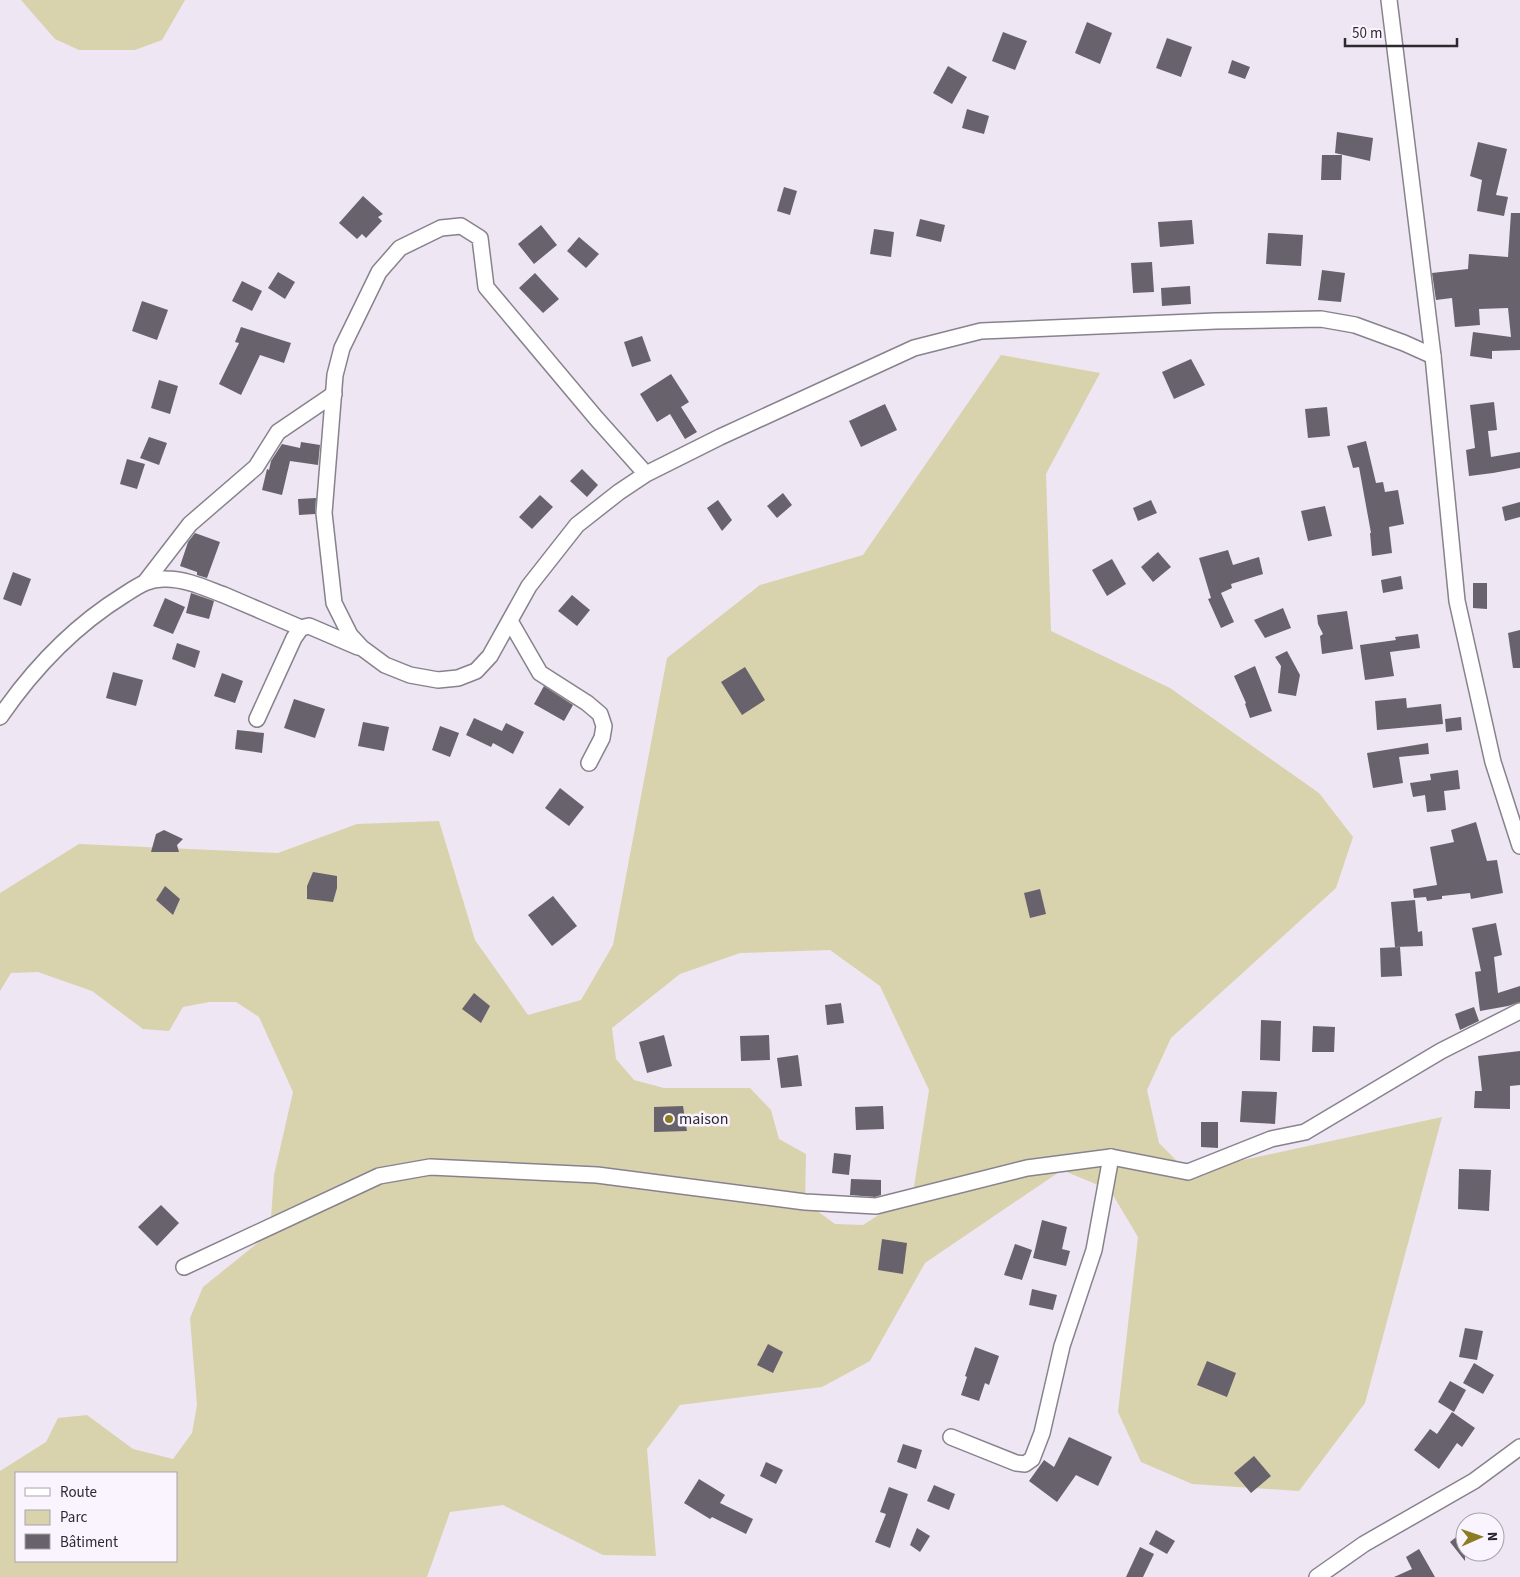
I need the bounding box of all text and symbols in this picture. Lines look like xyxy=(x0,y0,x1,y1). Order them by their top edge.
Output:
scale bar xyxy=(1345,15,1458,47)
text: 50 m xyxy=(1352,23,1382,44)
place label: maison xyxy=(679,1108,728,1130)
marker: maison xyxy=(663,1113,675,1125)
legend xyxy=(15,1472,178,1562)
text: Route xyxy=(60,1482,97,1503)
text: Parc xyxy=(60,1507,87,1528)
north arrow xyxy=(1455,1512,1505,1562)
text: Bâtiment xyxy=(60,1532,118,1553)
text: N xyxy=(1482,1532,1502,1542)

